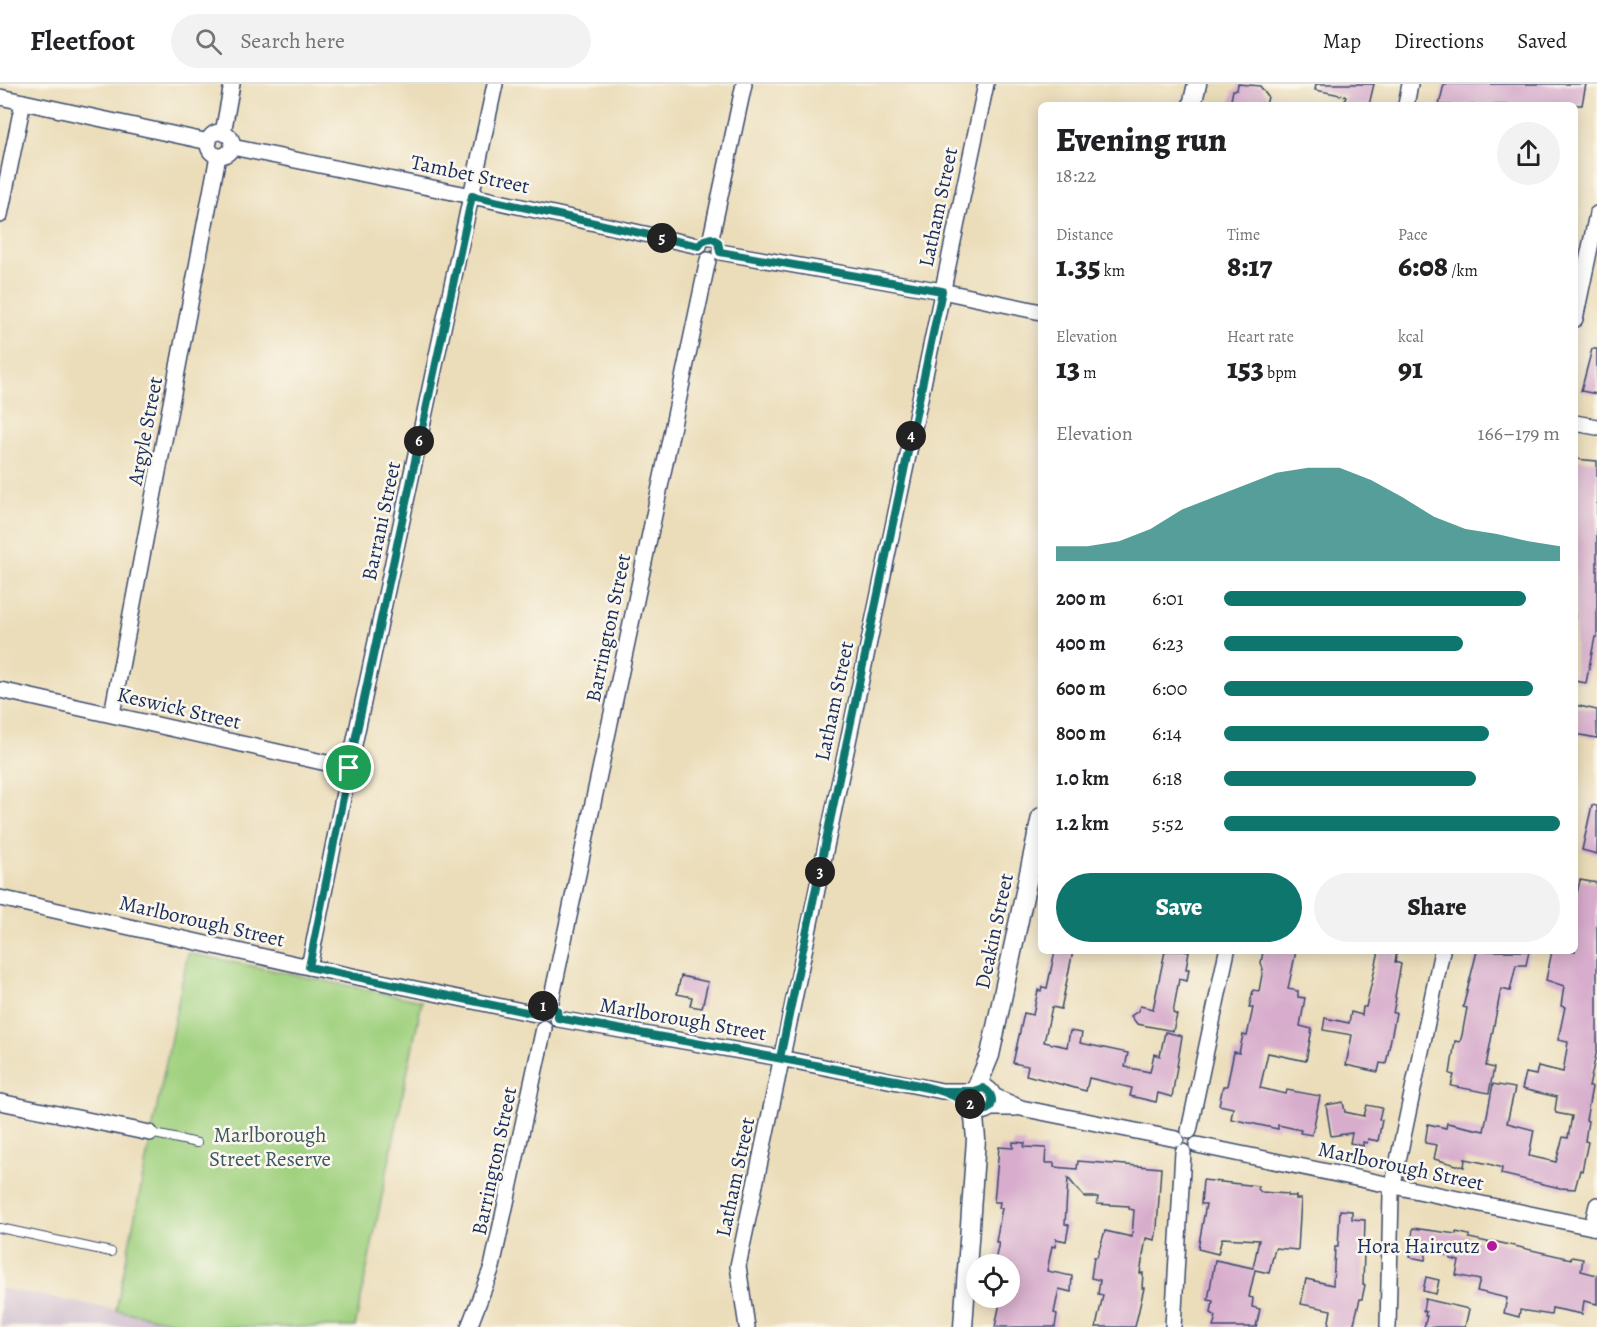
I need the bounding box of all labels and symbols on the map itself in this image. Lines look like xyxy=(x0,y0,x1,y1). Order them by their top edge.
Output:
street label: Latham Street xyxy=(912,145,964,269)
street label: Tambet Street xyxy=(408,148,532,200)
pin: 5 xyxy=(647,223,677,253)
street label: Argyle Street xyxy=(121,374,169,489)
pin: 4 xyxy=(896,421,926,451)
pin: 6 xyxy=(404,426,434,456)
street label: Barrani Street xyxy=(355,459,407,583)
street label: Barrington Street xyxy=(579,551,637,705)
street label: Latham Street xyxy=(808,639,860,763)
street label: Keswick Street xyxy=(114,680,244,736)
pin xyxy=(323,742,374,793)
pin: 3 xyxy=(805,857,835,887)
street label: Deakin Street xyxy=(968,870,1020,991)
street label: Marlborough Street xyxy=(117,888,287,954)
pin: 1 xyxy=(528,991,558,1021)
street label: Marlborough Street xyxy=(597,991,769,1047)
street label: Barrington Street xyxy=(465,1084,523,1238)
pin: 2 xyxy=(955,1089,985,1119)
street label: Latham Street xyxy=(709,1115,761,1239)
park label: Marlborough Street Reserve xyxy=(209,1121,331,1173)
street label: Marlborough Street xyxy=(1316,1135,1487,1197)
place label: Hora Haircutz xyxy=(1357,1232,1480,1260)
marker: Hora Haircutz xyxy=(1485,1239,1499,1253)

